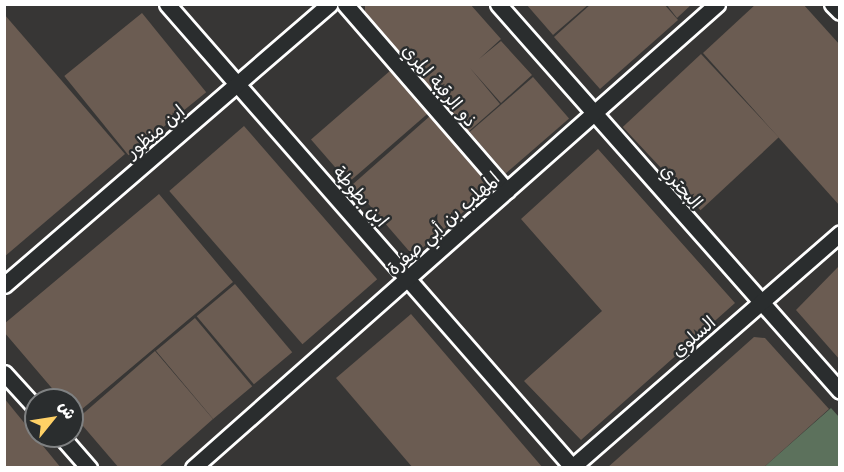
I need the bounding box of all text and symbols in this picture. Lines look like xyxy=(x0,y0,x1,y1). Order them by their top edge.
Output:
street label: ذو الرقبة المري xyxy=(398,39,482,131)
street label: ابن منظور xyxy=(121,100,189,162)
street label: البحتري xyxy=(657,159,707,213)
street label: ابن بطوطة xyxy=(329,161,393,231)
street label: المهلب بن أبي صفرة xyxy=(382,167,504,279)
street label: السلوى xyxy=(667,311,719,361)
north arrow xyxy=(24,388,84,448)
text: ش xyxy=(55,397,82,423)

